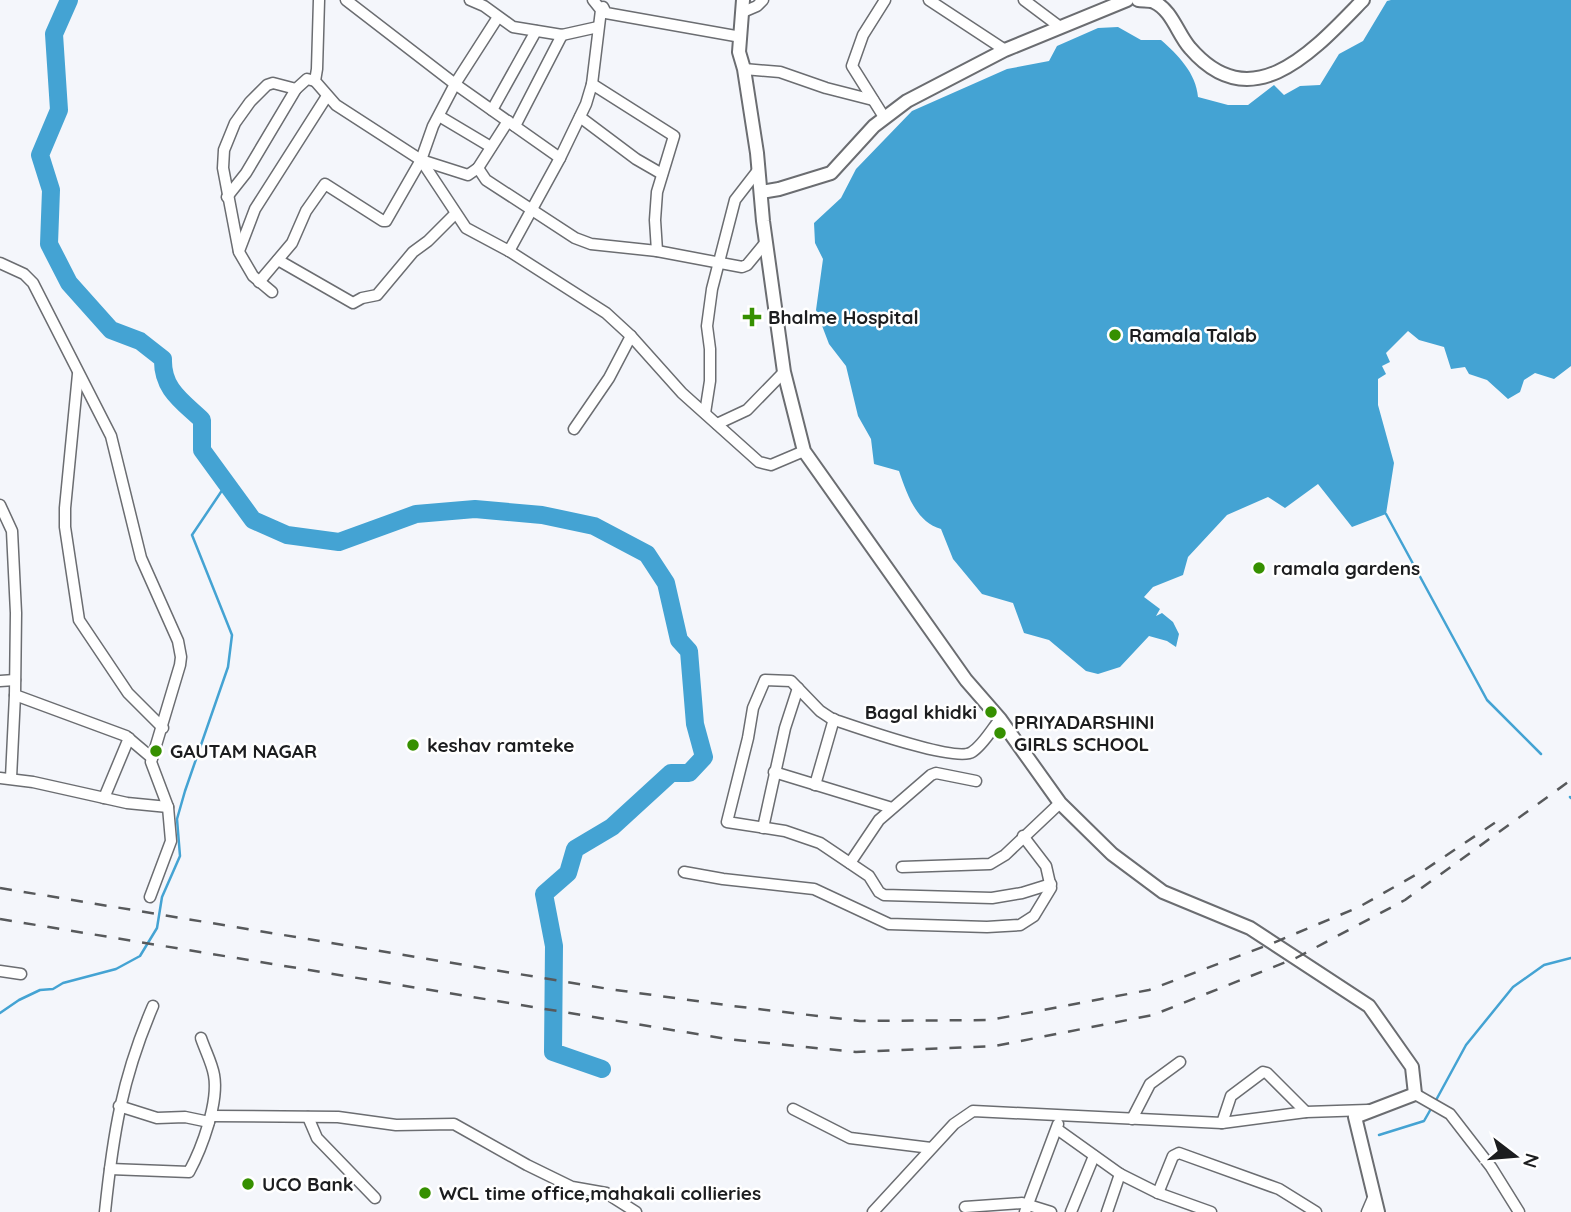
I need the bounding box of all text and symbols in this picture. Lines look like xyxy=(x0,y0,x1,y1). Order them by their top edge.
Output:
place label: Bhalme Hospital xyxy=(768,305,919,329)
marker: Bhalme Hospital xyxy=(742,307,762,327)
place label: Ramala Talab xyxy=(1129,323,1257,347)
marker: Ramala Talab xyxy=(1107,327,1123,343)
place label: ramala gardens xyxy=(1273,556,1420,580)
marker: ramala gardens xyxy=(1251,560,1267,576)
place label: Bagal khidki xyxy=(865,700,977,724)
marker: Bagal khidki xyxy=(983,704,999,720)
place label: PRIYADARSHINI GIRLS SCHOOL xyxy=(1014,710,1155,756)
marker: PRIYADARSHINI GIRLS SCHOOL xyxy=(992,725,1008,741)
place label: keshav ramteke xyxy=(427,733,575,757)
marker: keshav ramteke xyxy=(405,737,421,753)
place label: GAUTAM NAGAR xyxy=(170,739,317,763)
marker: GAUTAM NAGAR xyxy=(148,743,164,759)
north arrow xyxy=(1480,1121,1550,1191)
text: N xyxy=(1518,1151,1545,1171)
place label: UCO Bank xyxy=(262,1172,354,1196)
marker: UCO Bank xyxy=(240,1176,256,1192)
place label: WCL time office,mahakali collieries xyxy=(439,1181,761,1205)
marker: WCL time office,mahakali collieries xyxy=(417,1185,433,1201)

